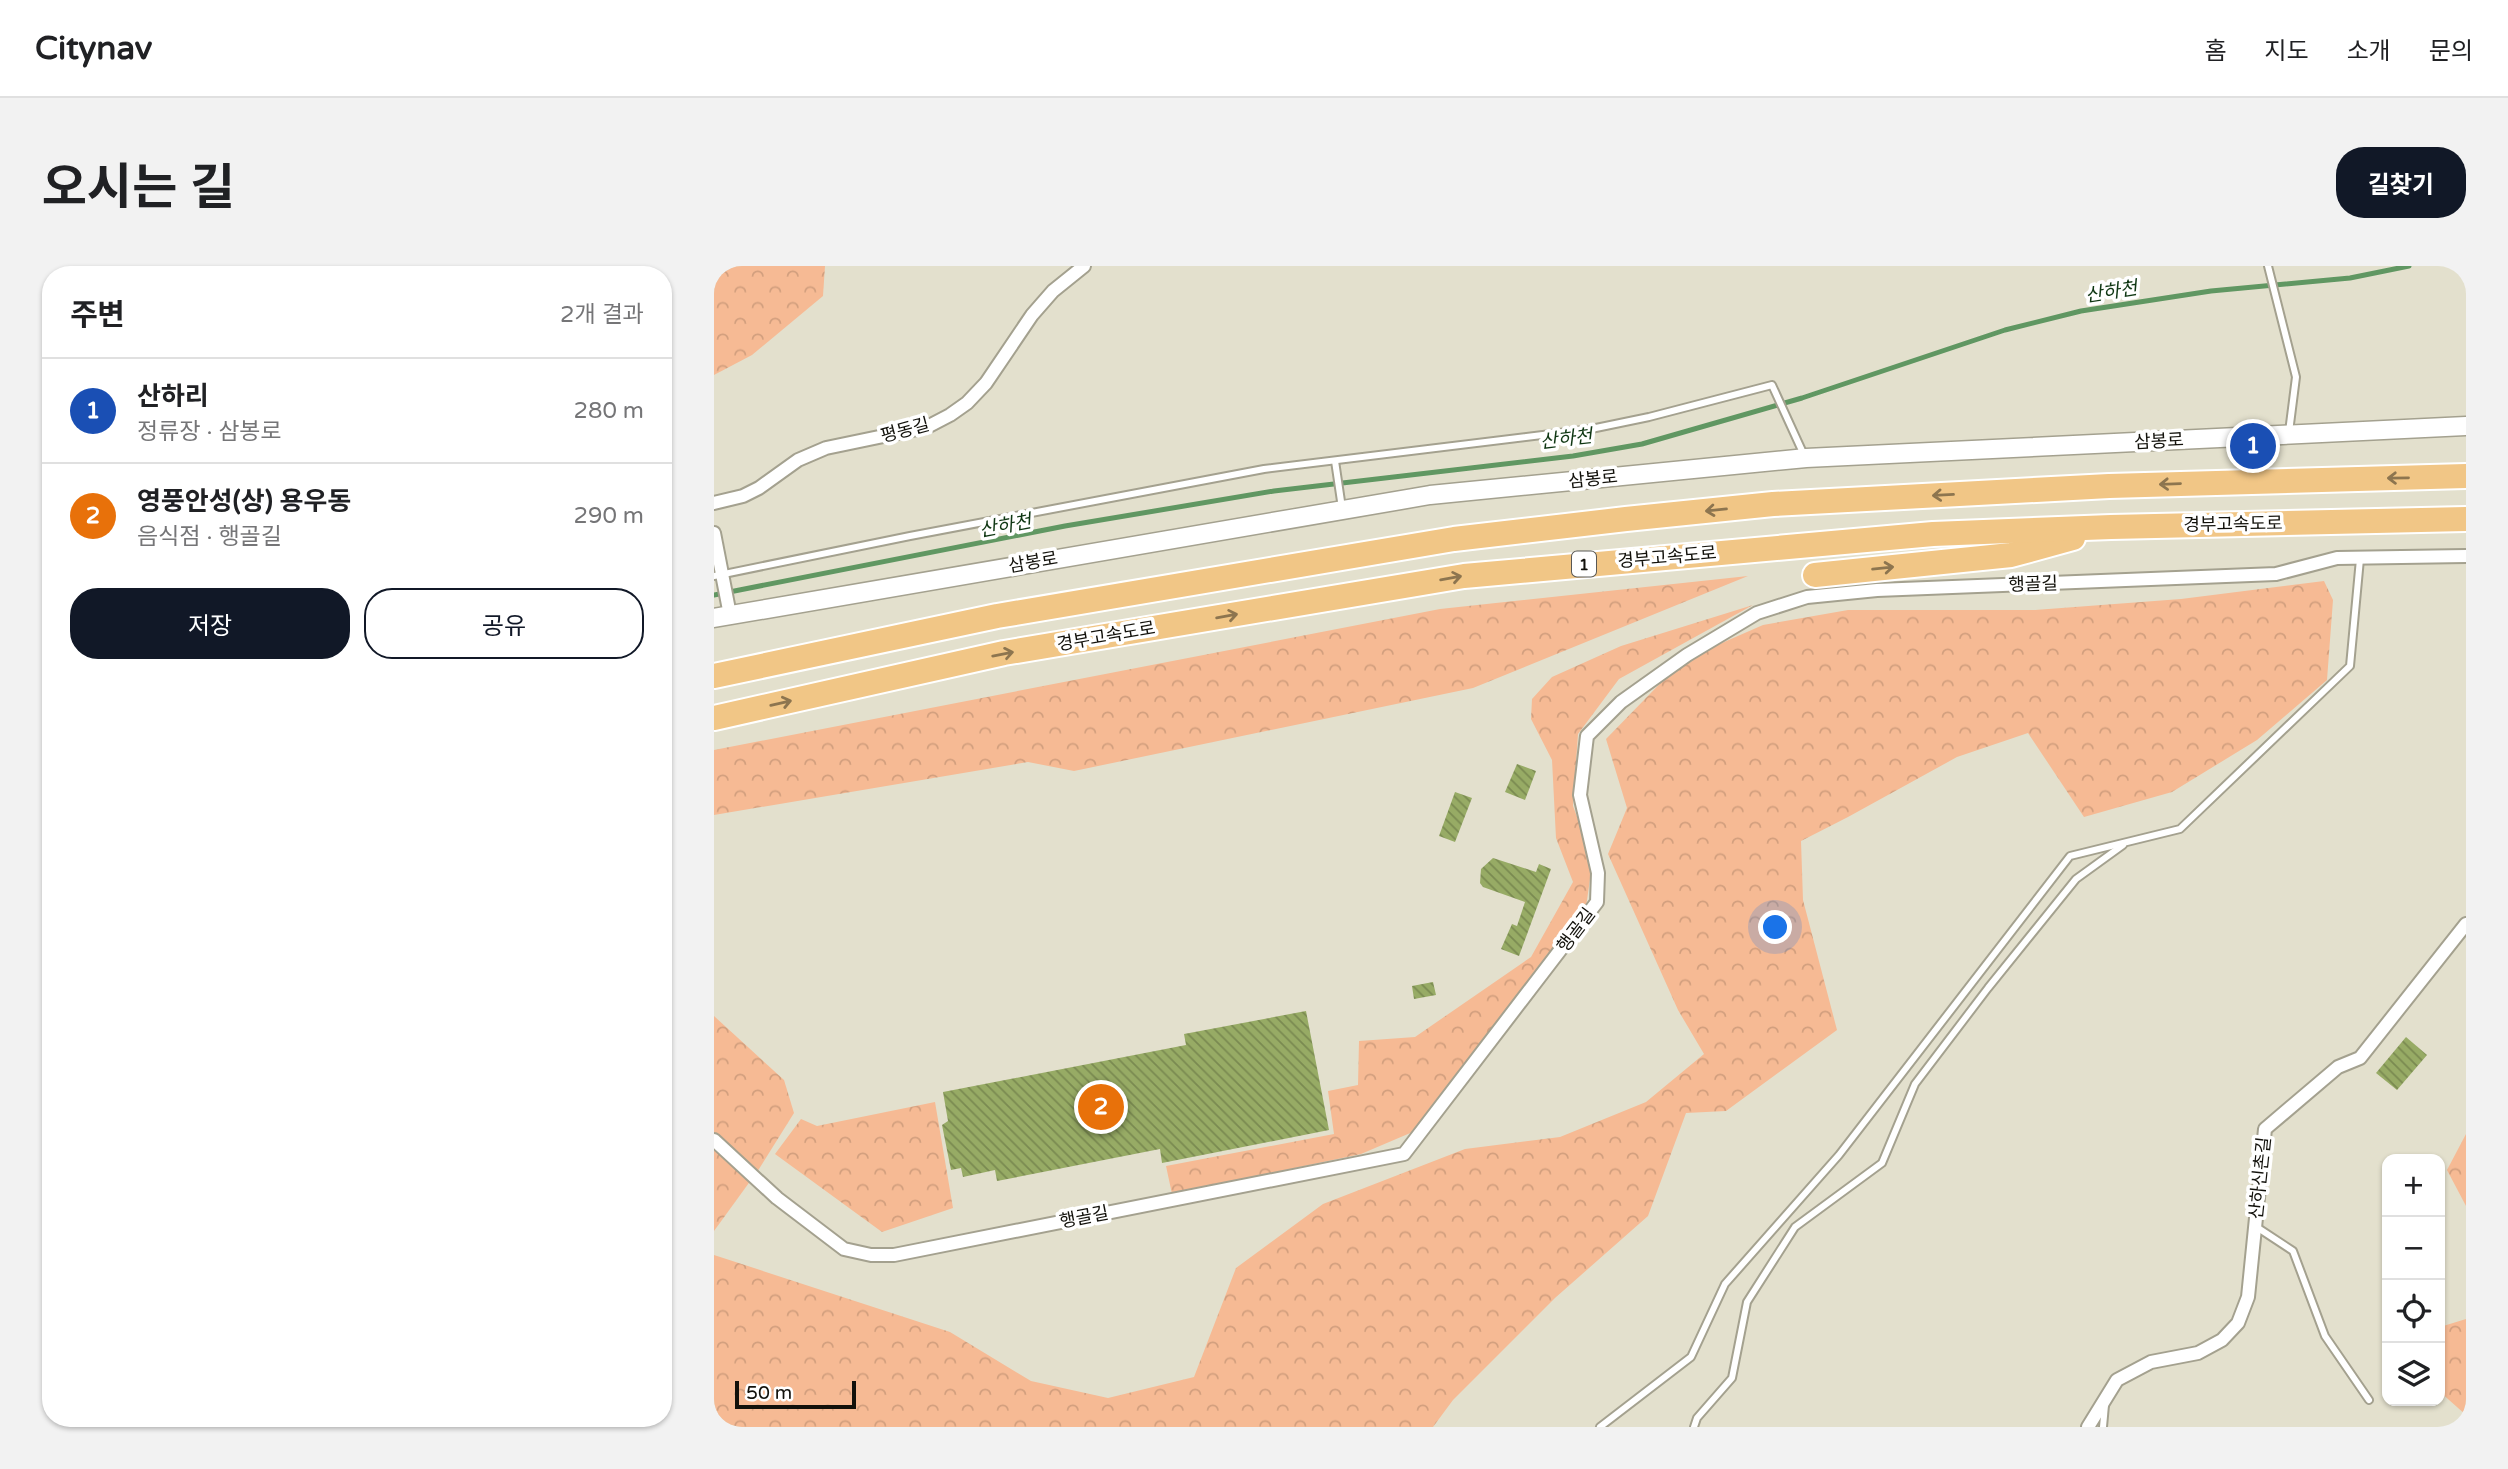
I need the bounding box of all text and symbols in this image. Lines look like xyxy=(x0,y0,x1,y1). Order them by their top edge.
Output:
text: Citynav xyxy=(35,29,152,68)
text: 홈 xyxy=(2204,37,2226,66)
text: 지도 xyxy=(2264,37,2309,66)
text: 소개 xyxy=(2347,37,2391,66)
text: 문의 xyxy=(2429,37,2473,66)
button: 길찾기 xyxy=(2336,147,2466,218)
text: 오시는 길 xyxy=(42,159,235,218)
water label: 산하천 xyxy=(2084,277,2140,307)
text: 주변 xyxy=(70,297,125,334)
text: 2개 결과 xyxy=(560,301,644,329)
text: 산하리 xyxy=(137,381,209,412)
text: 1 xyxy=(86,397,100,425)
text: 280 m xyxy=(574,397,644,425)
street label: 평동길 xyxy=(878,413,932,447)
text: 정류장 · 삼봉로 xyxy=(137,418,282,446)
pin: 1 xyxy=(2230,420,2276,472)
water label: 산하천 xyxy=(1539,425,1595,453)
street label: 삼봉로 xyxy=(2134,429,2184,453)
street label: 삼봉로 xyxy=(1567,465,1619,493)
one-way arrow xyxy=(2387,471,2410,484)
one-way arrow xyxy=(2159,477,2182,491)
text: 영풍안성(상) 용우동 xyxy=(137,486,351,517)
one-way arrow xyxy=(1932,488,1955,501)
text: 2 xyxy=(86,502,100,530)
text: 290 m xyxy=(574,502,644,530)
one-way arrow xyxy=(1705,504,1728,517)
water label: 산하천 xyxy=(977,510,1035,542)
street label: 경부고속도로 xyxy=(2183,512,2283,536)
text: 음식점 · 행골길 xyxy=(137,523,282,551)
street label: 경부고속도로 xyxy=(1617,542,1717,572)
street label: 삼봉로 xyxy=(1007,547,1059,577)
road number: 1 xyxy=(1572,552,1596,576)
one-way arrow xyxy=(1871,562,1893,575)
one-way arrow xyxy=(1439,571,1462,584)
street label: 행골길 xyxy=(2008,572,2058,596)
button: 저장 xyxy=(70,588,350,659)
button: 공유 xyxy=(364,588,644,659)
one-way arrow xyxy=(1215,609,1238,622)
street label: 경부고속도로 xyxy=(1055,617,1157,655)
one-way arrow xyxy=(991,646,1014,660)
one-way arrow xyxy=(769,695,792,709)
street label: 행골길 xyxy=(1552,904,1600,956)
your location xyxy=(1758,910,1792,944)
pin: 2 xyxy=(1078,1081,1124,1133)
street label: 산하신촌길 xyxy=(2245,1136,2275,1220)
map controls xyxy=(2382,1154,2445,1406)
button: + xyxy=(2382,1154,2445,1217)
street label: 행골길 xyxy=(1058,1201,1110,1233)
button: − xyxy=(2382,1217,2445,1280)
button: locate xyxy=(2382,1280,2445,1343)
button: layers xyxy=(2382,1343,2445,1406)
scale bar xyxy=(735,1378,856,1410)
text: 50 m xyxy=(746,1382,792,1404)

